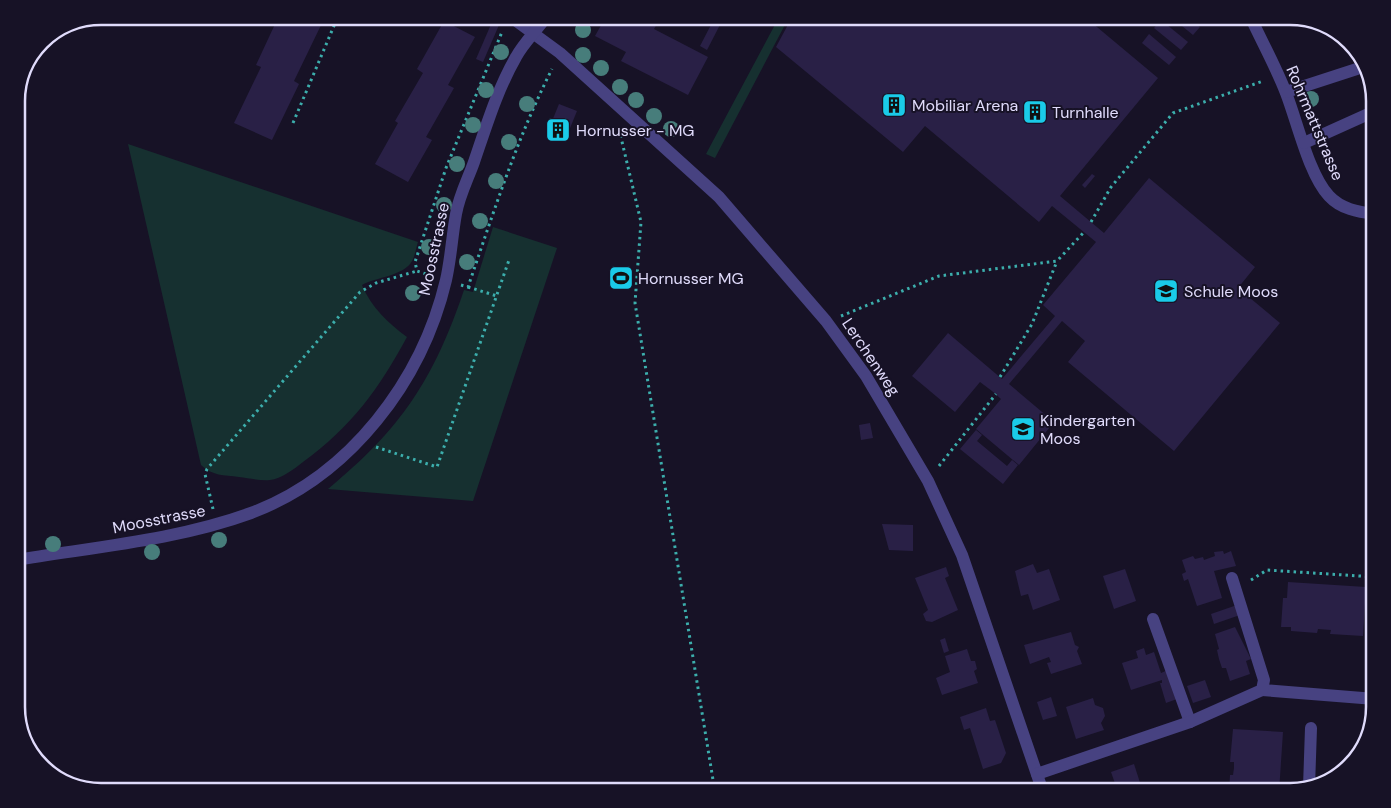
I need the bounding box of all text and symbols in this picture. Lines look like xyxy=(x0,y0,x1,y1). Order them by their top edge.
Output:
street label: Rohrmattstrasse xyxy=(1281,62,1349,184)
building icon: Mobiliar Arena xyxy=(881,92,907,118)
place label: Mobiliar Arena xyxy=(912,95,1018,116)
building icon: Turnhalle xyxy=(1022,99,1048,125)
place label: Turnhalle xyxy=(1052,102,1119,123)
building icon: Hornusser - MG xyxy=(545,117,571,143)
place label: Hornusser - MG xyxy=(576,120,694,141)
street label: Moosstrasse xyxy=(414,201,454,297)
sports icon: Hornusser MG xyxy=(608,265,634,291)
place label: Hornusser MG xyxy=(638,268,744,289)
school or university icon: Schule Moos xyxy=(1153,278,1179,304)
place label: Schule Moos xyxy=(1184,281,1278,302)
street label: Lerchenweg xyxy=(837,314,905,400)
place label: Kindergarten Moos xyxy=(1040,410,1135,449)
school or university icon: Kindergarten Moos xyxy=(1010,416,1036,442)
street label: Moosstrasse xyxy=(111,500,207,538)

